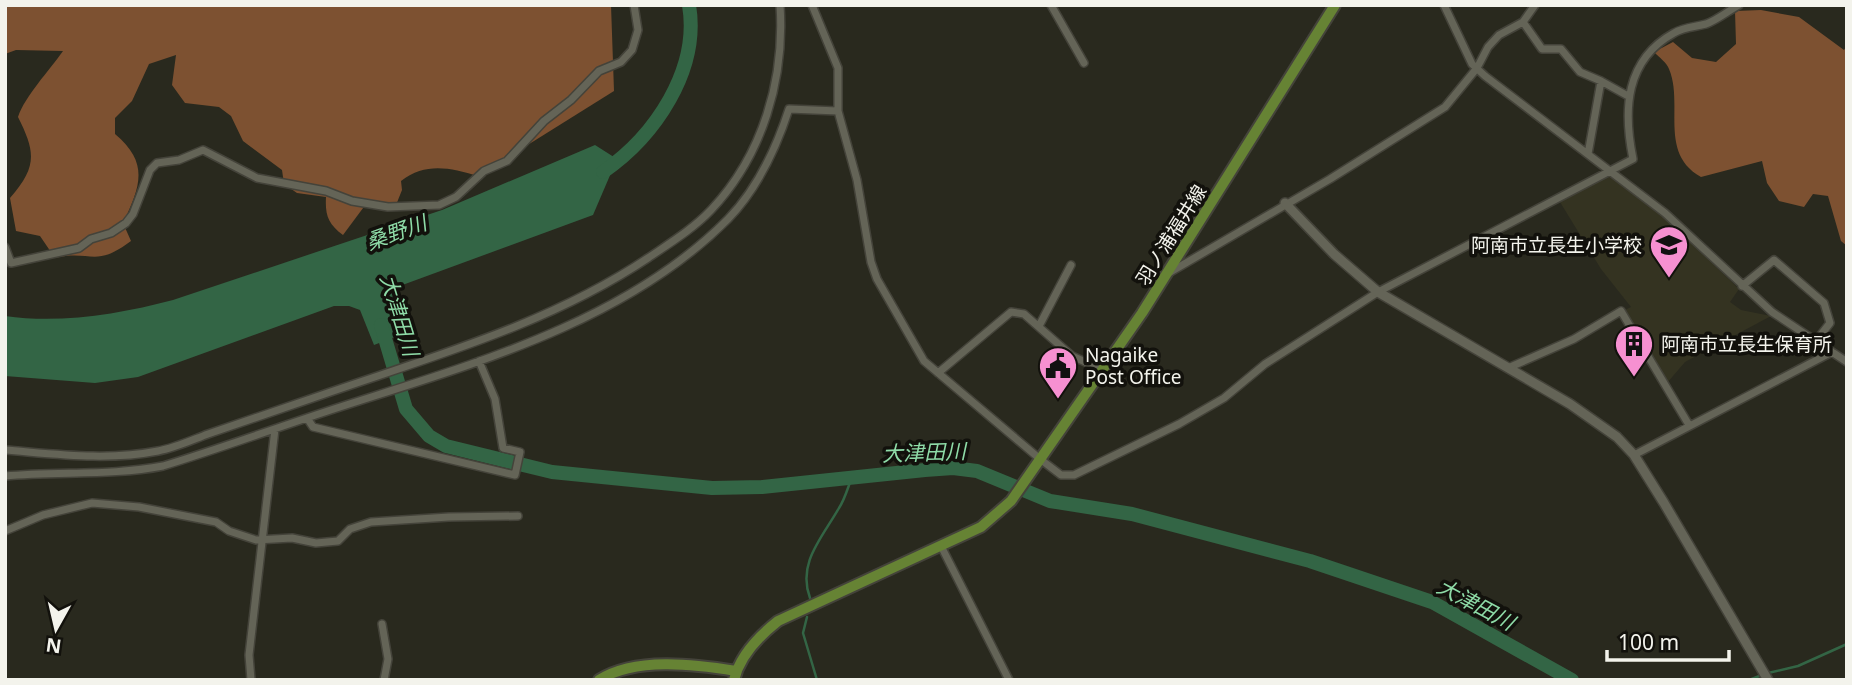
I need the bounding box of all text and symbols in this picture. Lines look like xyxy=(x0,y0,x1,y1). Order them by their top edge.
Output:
street label: 羽ノ浦福井線 xyxy=(1130,180,1212,290)
water label: 桑野川 xyxy=(362,207,432,256)
school or university icon: 阿南市立長生小学校 xyxy=(1648,224,1690,279)
place label: 阿南市立長生小学校 xyxy=(1471,232,1642,258)
water label: 大津田川 xyxy=(374,271,426,361)
building icon: 阿南市立長生保育所 xyxy=(1613,323,1655,378)
place label: 阿南市立長生保育所 xyxy=(1661,331,1832,357)
place label: Nagaike Post Office xyxy=(1085,342,1182,390)
public building icon: Nagaike Post Office xyxy=(1037,345,1079,400)
water label: 大津田川 xyxy=(882,436,968,467)
water label: 大津田川 xyxy=(1432,572,1521,637)
north arrow xyxy=(21,594,91,664)
scale bar xyxy=(1607,618,1730,662)
text: 100 m xyxy=(1618,628,1679,656)
text: N xyxy=(44,632,63,660)

